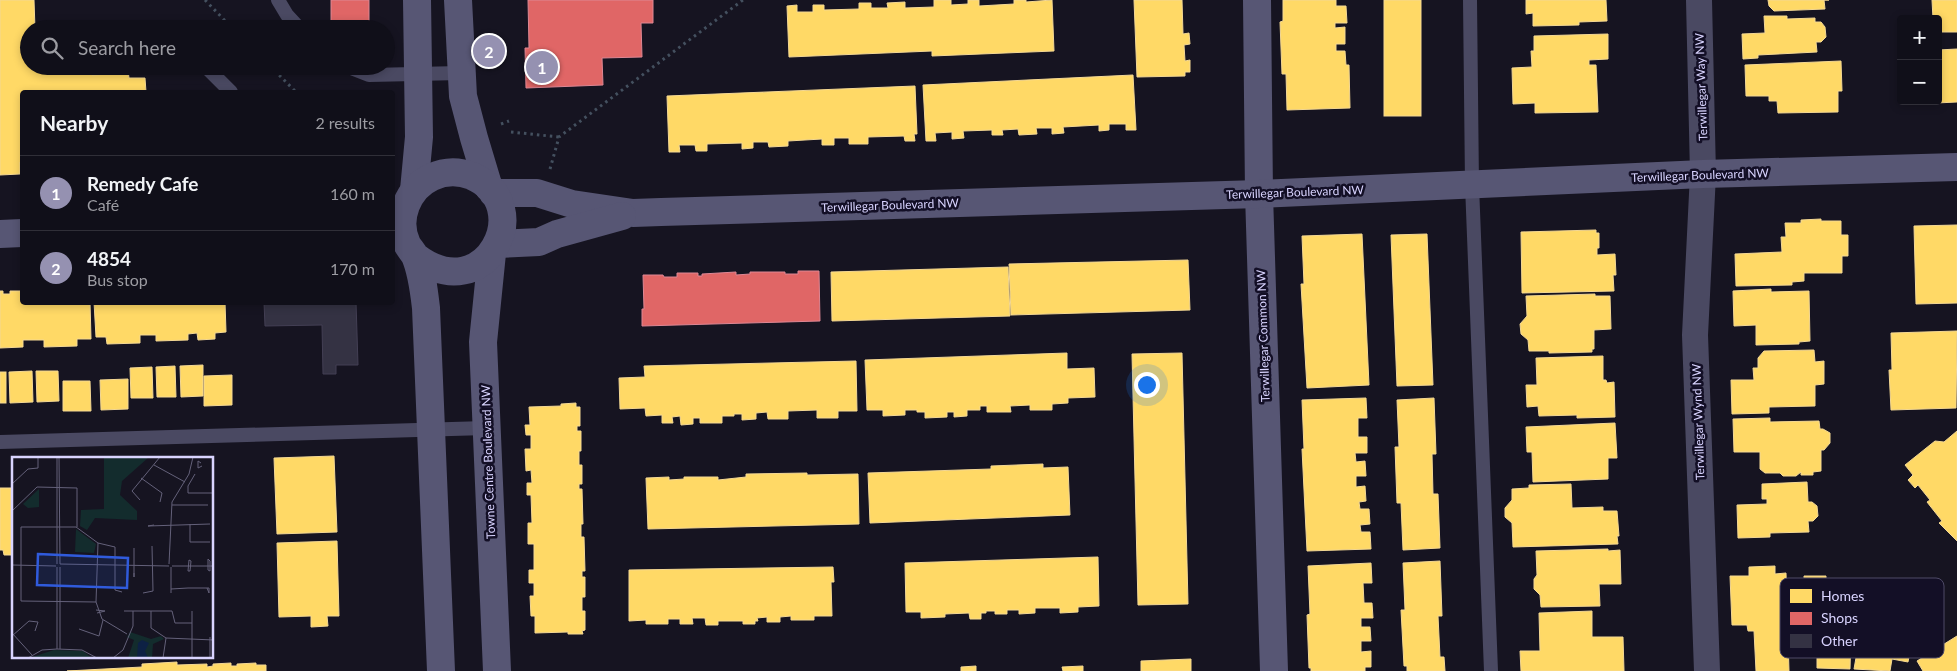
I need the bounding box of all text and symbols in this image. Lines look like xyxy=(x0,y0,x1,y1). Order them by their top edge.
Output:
map controls xyxy=(1897,15,1942,105)
button: + xyxy=(1897,15,1942,60)
search box xyxy=(20,20,395,75)
pin: 2 xyxy=(473,32,505,70)
street label: Terwillegar Way NW xyxy=(1692,32,1710,141)
icon: search xyxy=(38,34,66,62)
text: Search here xyxy=(78,36,176,59)
pin: 1 xyxy=(526,48,558,86)
button: − xyxy=(1897,60,1942,105)
text: Nearby xyxy=(40,110,108,135)
text: 2 results xyxy=(315,113,375,132)
street label: Terwillegar Boulevard NW xyxy=(1631,165,1770,185)
text: Remedy Cafe xyxy=(87,172,198,195)
street label: Terwillegar Boulevard NW xyxy=(1226,182,1365,202)
text: 1 xyxy=(51,184,61,203)
text: 160 m xyxy=(330,184,375,203)
text: Café xyxy=(87,195,119,214)
street label: Terwillegar Boulevard NW xyxy=(821,195,960,215)
text: 4854 xyxy=(87,247,131,270)
text: 2 xyxy=(51,259,61,278)
text: 170 m xyxy=(330,259,375,278)
street label: Terwillegar Common NW xyxy=(1253,269,1273,403)
text: Bus stop xyxy=(87,270,148,289)
street label: Terwillegar Wynd NW xyxy=(1688,363,1708,480)
your location xyxy=(1134,372,1160,398)
street label: Towne Centre Boulevard NW xyxy=(478,384,498,539)
inset map xyxy=(12,457,214,658)
legend xyxy=(1780,578,1944,658)
text: Homes xyxy=(1821,587,1864,604)
text: Shops xyxy=(1821,609,1858,626)
text: Other xyxy=(1821,632,1858,649)

